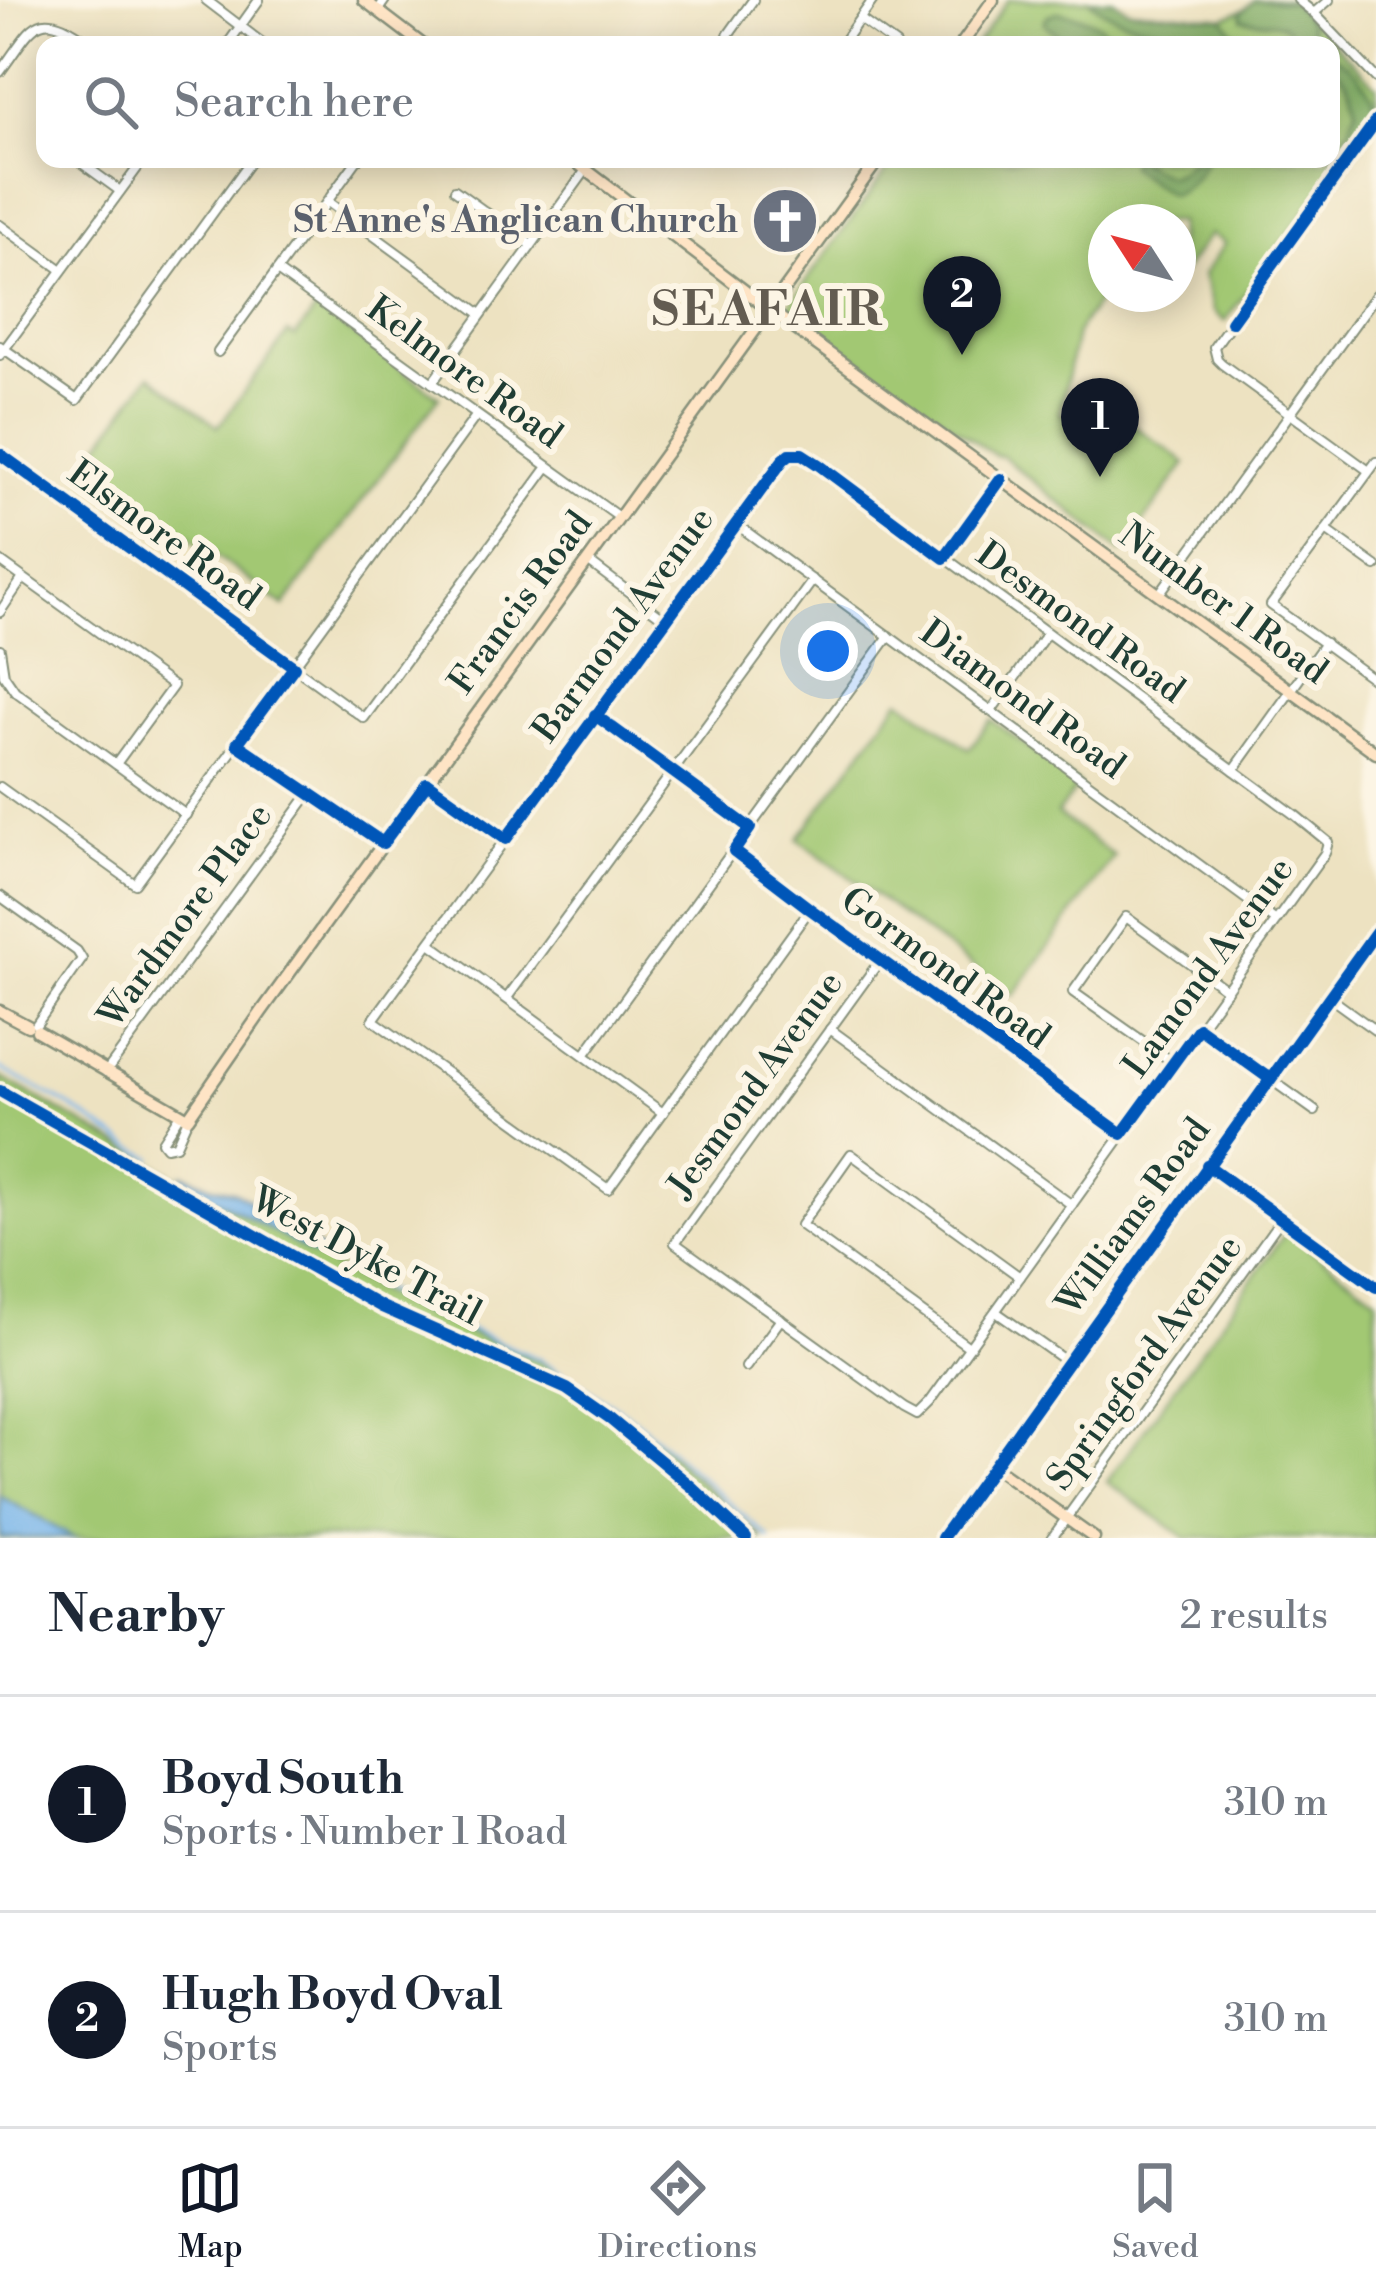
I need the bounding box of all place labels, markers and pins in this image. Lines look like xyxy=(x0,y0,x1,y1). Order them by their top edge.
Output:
church icon: St Anne's Anglican Church xyxy=(750,186,820,256)
place label: St Anne's Anglican Church xyxy=(293,199,738,244)
pin: 2 xyxy=(923,256,1001,355)
pin: 1 xyxy=(1061,378,1139,477)

